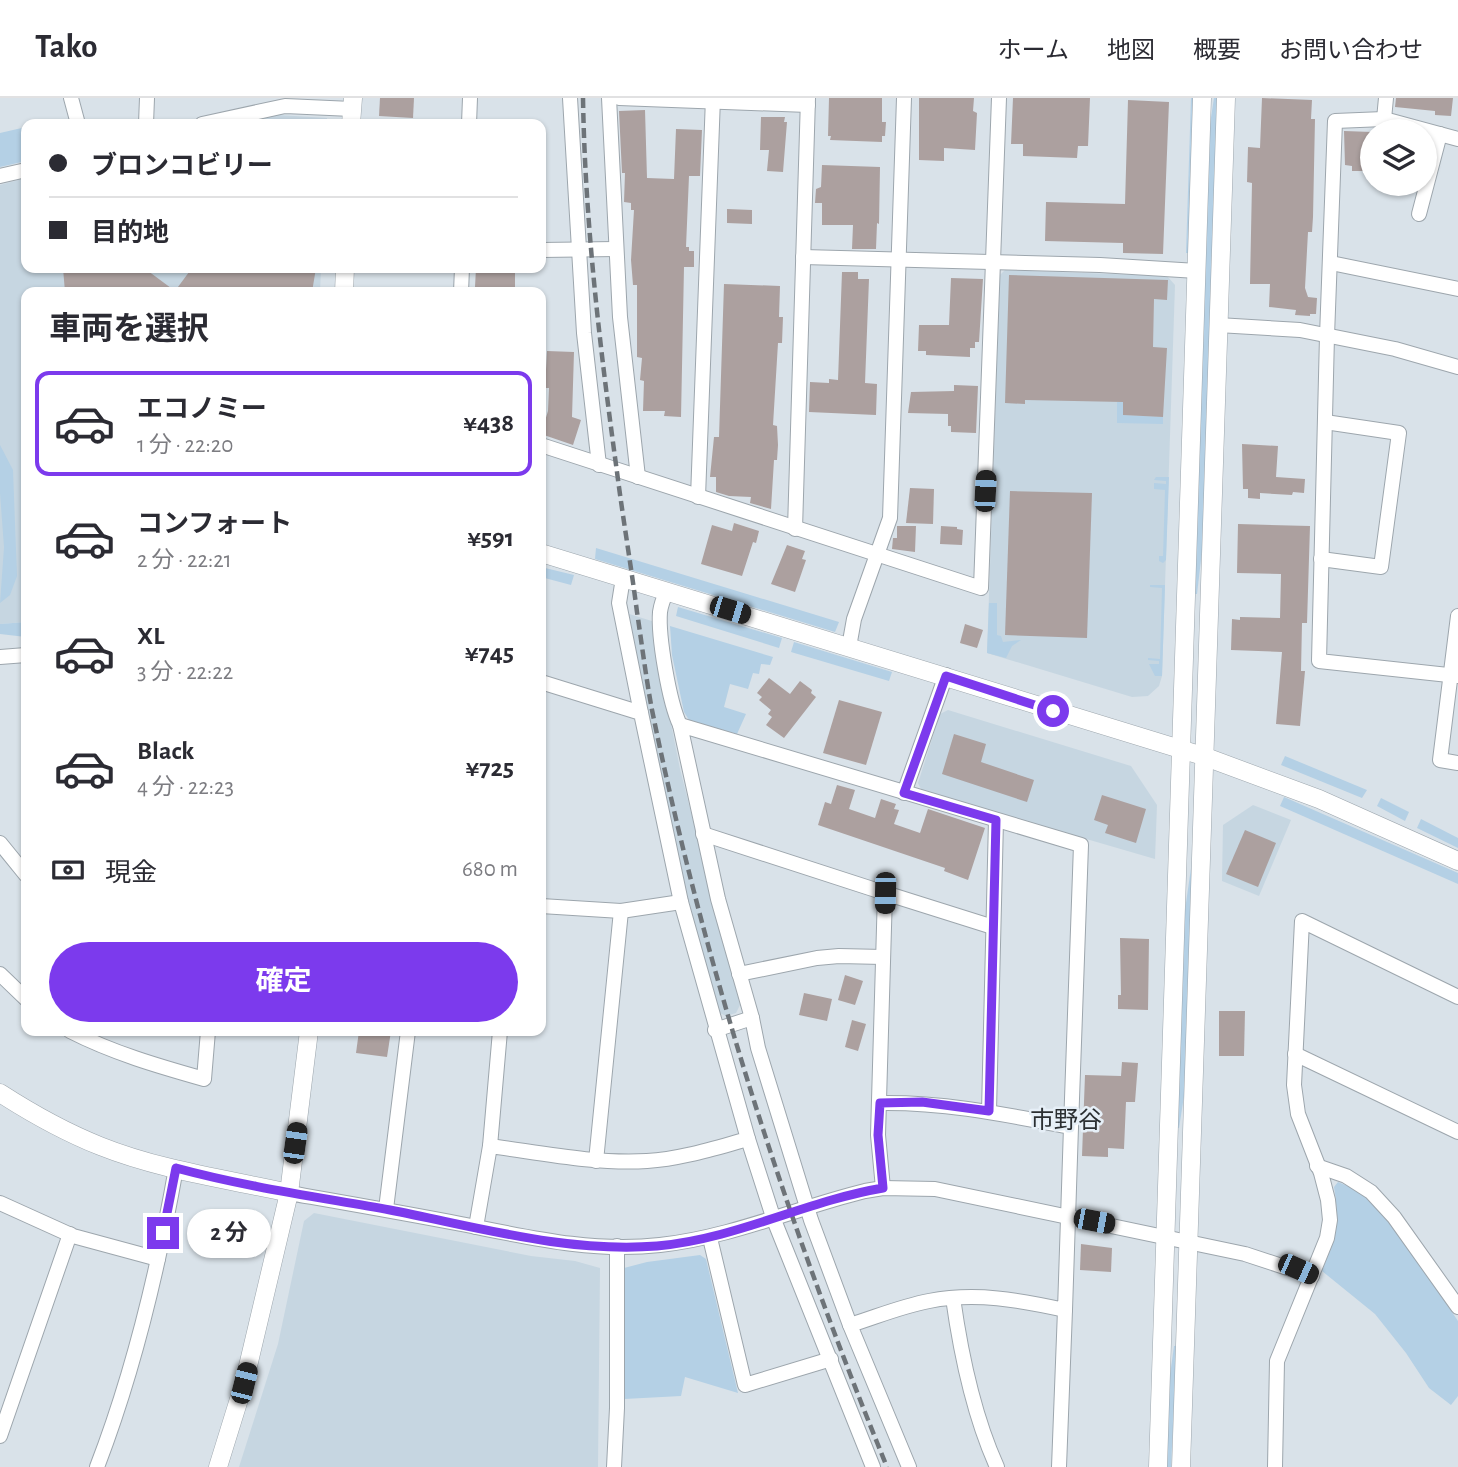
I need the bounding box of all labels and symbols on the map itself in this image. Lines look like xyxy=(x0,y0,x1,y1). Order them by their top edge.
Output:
car xyxy=(974,469,997,513)
car xyxy=(707,594,754,626)
route start xyxy=(1037,695,1069,727)
car xyxy=(875,872,896,914)
district label: 市野谷 xyxy=(1030,1107,1102,1133)
car xyxy=(282,1121,309,1165)
car xyxy=(1072,1207,1117,1235)
callout: 2 分 xyxy=(188,1208,272,1258)
route end xyxy=(147,1217,179,1249)
car xyxy=(1275,1251,1322,1287)
car xyxy=(229,1360,260,1406)

